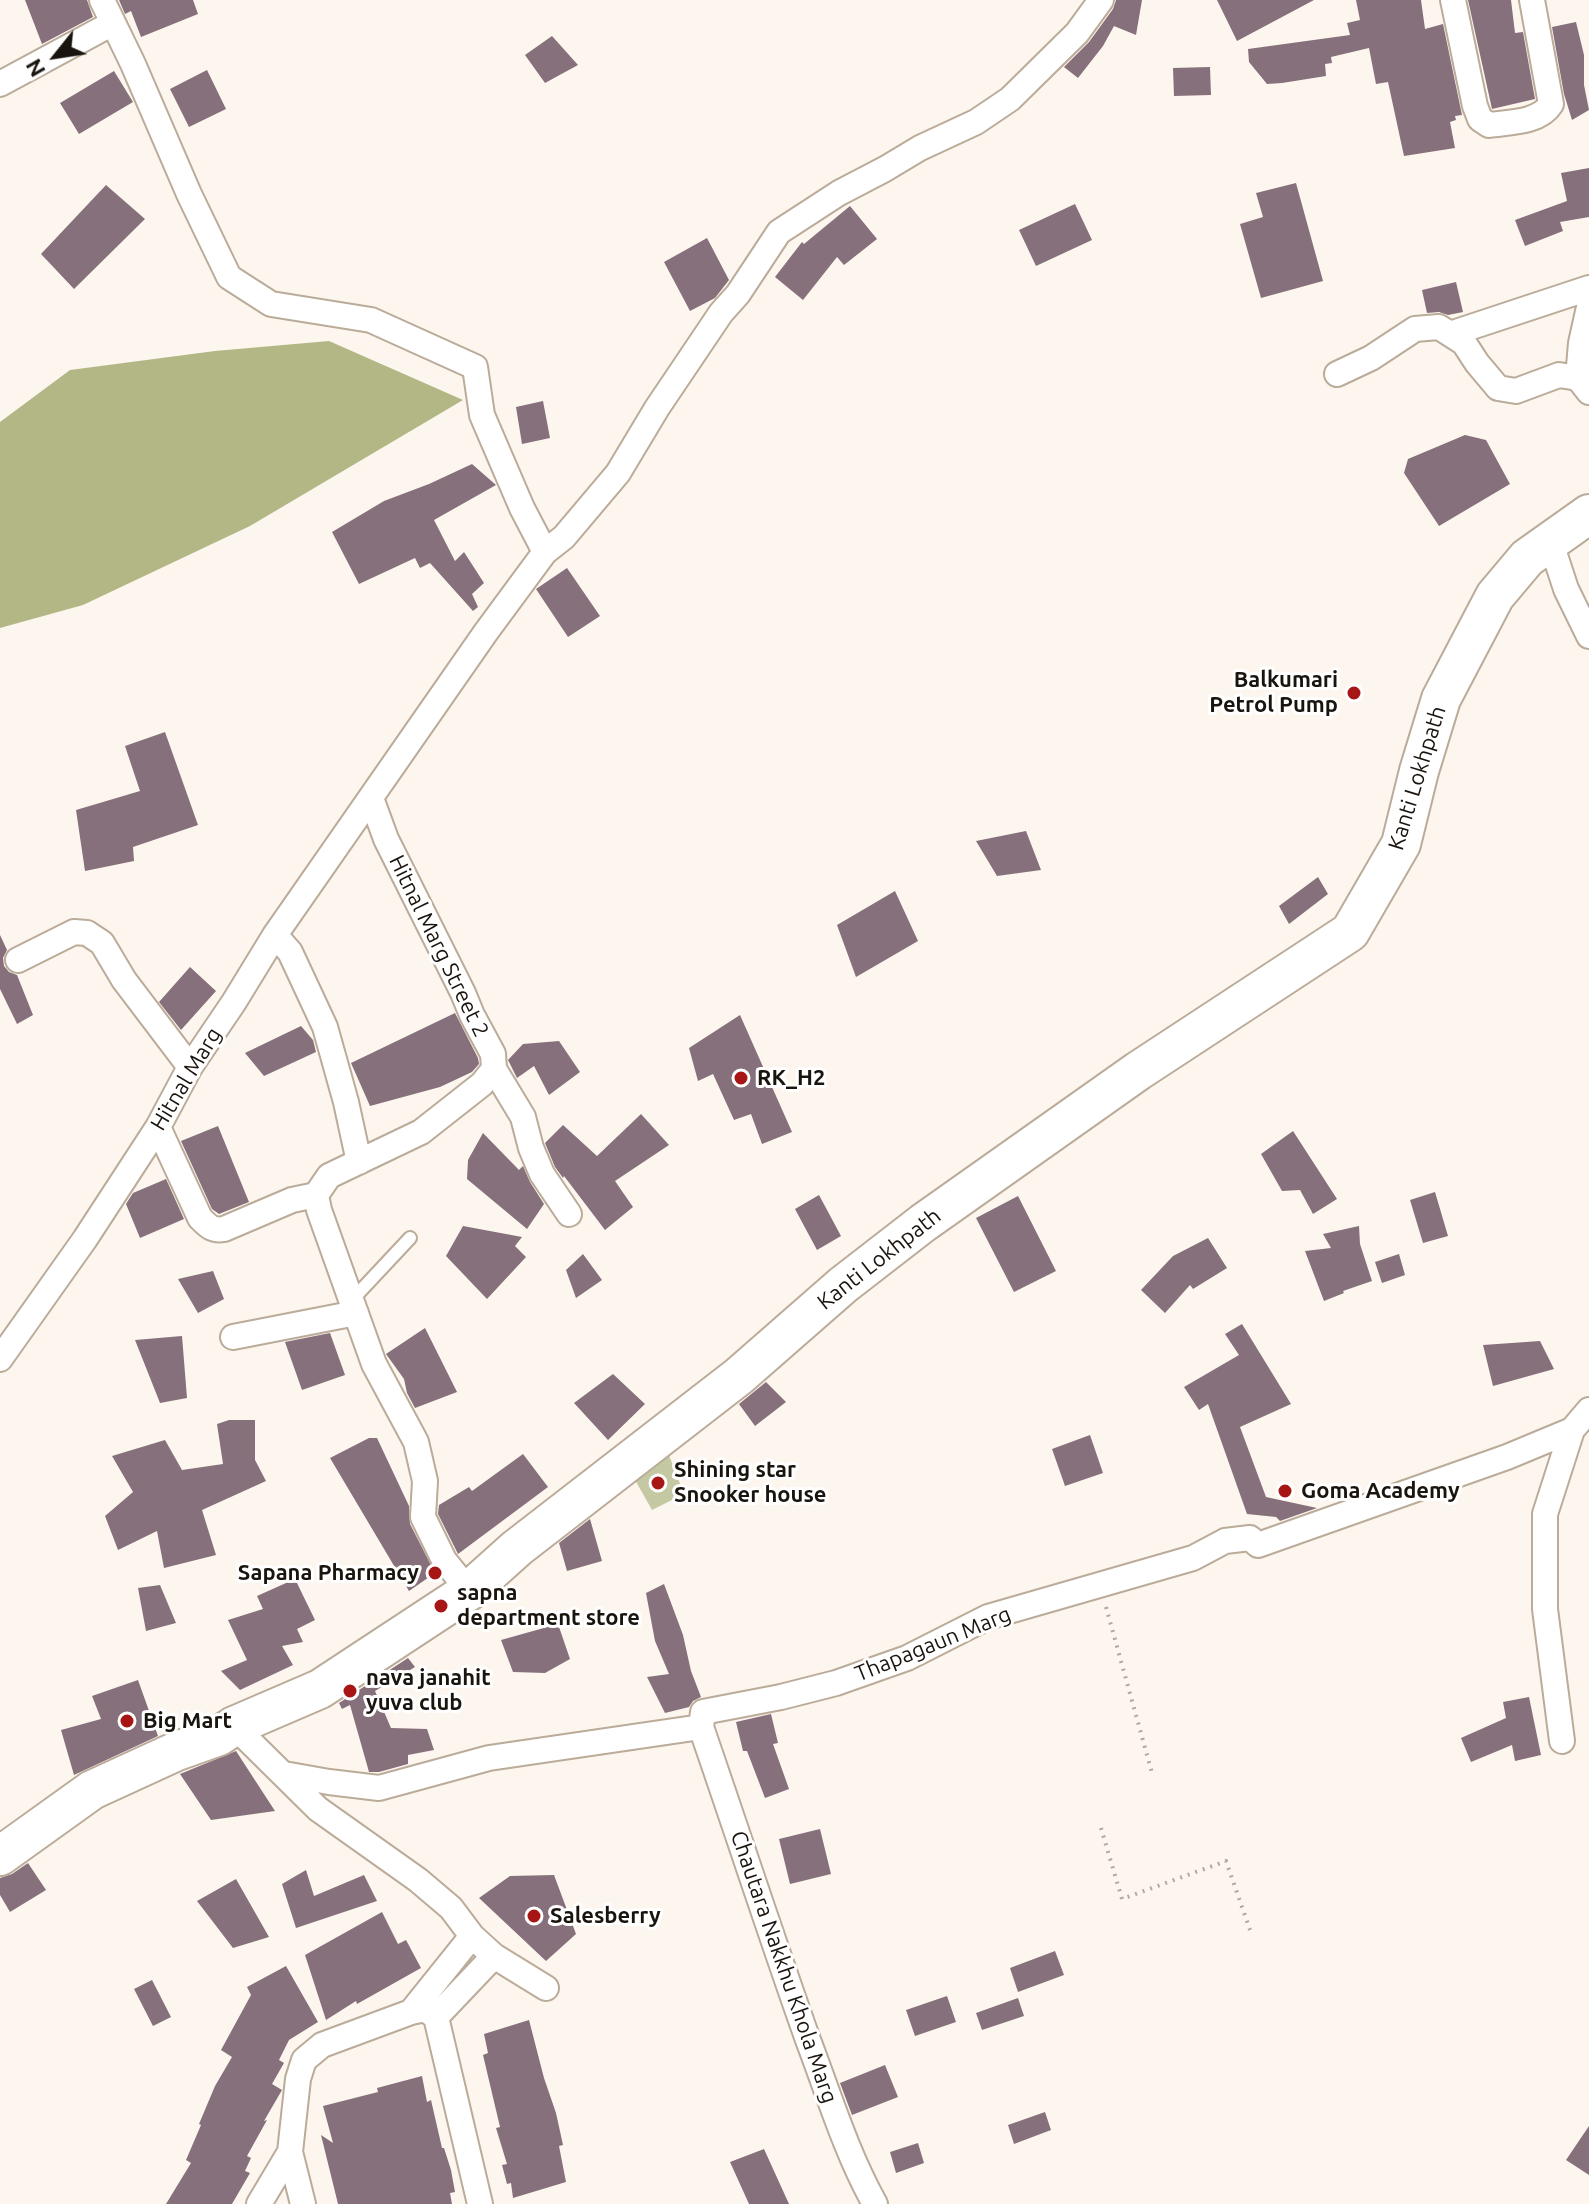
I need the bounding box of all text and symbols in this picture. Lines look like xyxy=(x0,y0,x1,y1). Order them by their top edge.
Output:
north arrow xyxy=(16,16,96,96)
text: N xyxy=(20,55,50,82)
place label: Balkumari Petrol Pump xyxy=(1209,667,1338,718)
marker: Balkumari Petrol Pump xyxy=(1345,684,1363,702)
street label: Kanti Lokhpath xyxy=(1383,703,1451,853)
street label: Hitnal Marg Street 2 xyxy=(383,851,495,1041)
street label: Hitnal Marg xyxy=(145,1023,227,1135)
place label: RK_H2 xyxy=(757,1065,825,1091)
marker: RK_H2 xyxy=(732,1069,750,1087)
street label: Kanti Lokhpath xyxy=(812,1203,946,1315)
place label: Shining star Snooker house xyxy=(674,1457,826,1508)
marker: Shining star Snooker house xyxy=(649,1474,667,1492)
place label: Goma Academy xyxy=(1301,1478,1460,1504)
marker: Goma Academy xyxy=(1276,1482,1294,1500)
place label: Sapana Pharmacy xyxy=(238,1560,419,1586)
marker: Sapana Pharmacy xyxy=(426,1564,444,1582)
place label: sapna department store xyxy=(457,1580,640,1632)
marker: sapna department store xyxy=(432,1597,450,1615)
street label: Thapagaun Marg xyxy=(851,1601,1015,1687)
place label: nava janahit yuva club xyxy=(366,1665,491,1716)
marker: nava janahit yuva club xyxy=(341,1682,359,1700)
place label: Big Mart xyxy=(143,1708,232,1734)
marker: Big Mart xyxy=(118,1712,136,1730)
street label: Chautara Nakkhu Khola Marg xyxy=(725,1827,843,2107)
place label: Salesberry xyxy=(550,1903,661,1929)
marker: Salesberry xyxy=(525,1907,543,1925)

